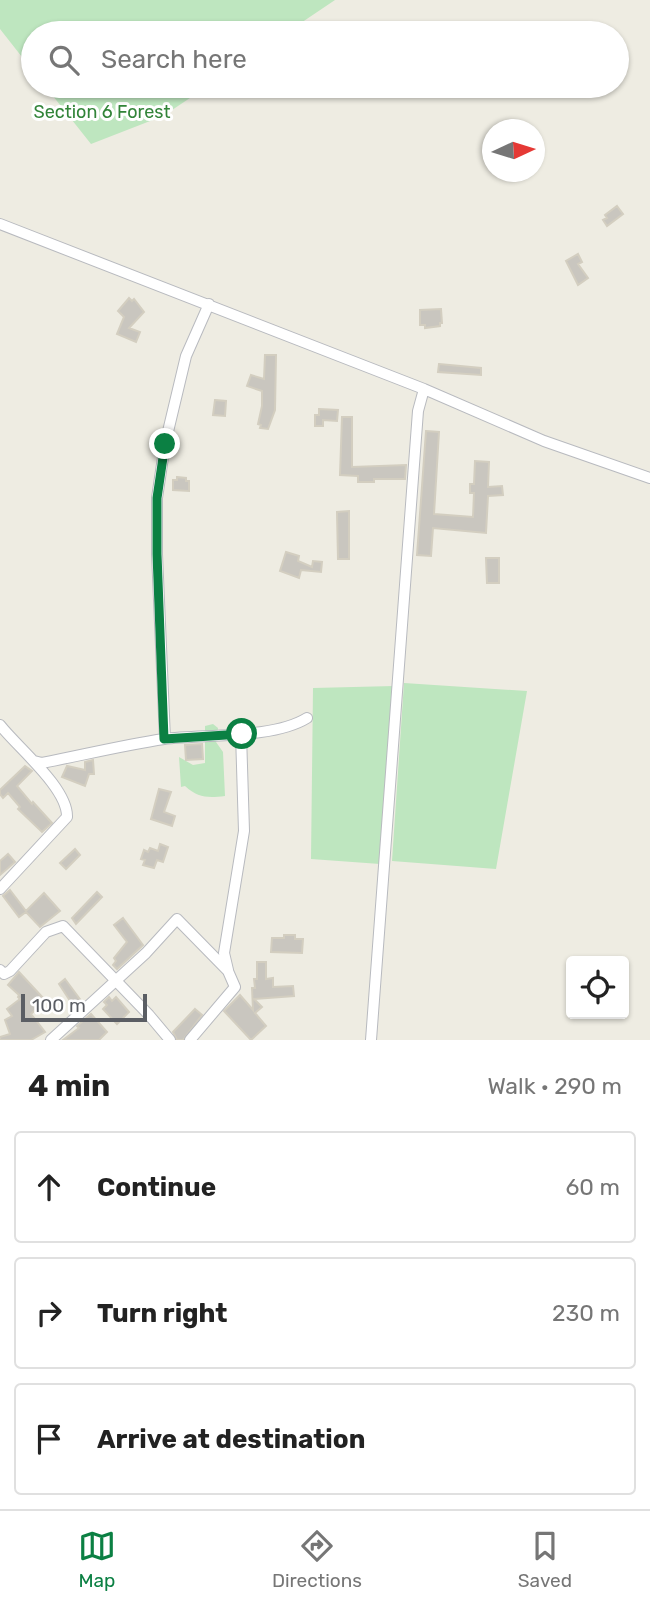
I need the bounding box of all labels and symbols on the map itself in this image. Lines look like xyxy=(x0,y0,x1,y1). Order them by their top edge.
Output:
park label: Section 6 Forest xyxy=(33,101,171,123)
north arrow xyxy=(482,119,545,182)
route end xyxy=(149,428,180,459)
route start xyxy=(226,718,257,749)
scale bar xyxy=(21,991,147,1023)

